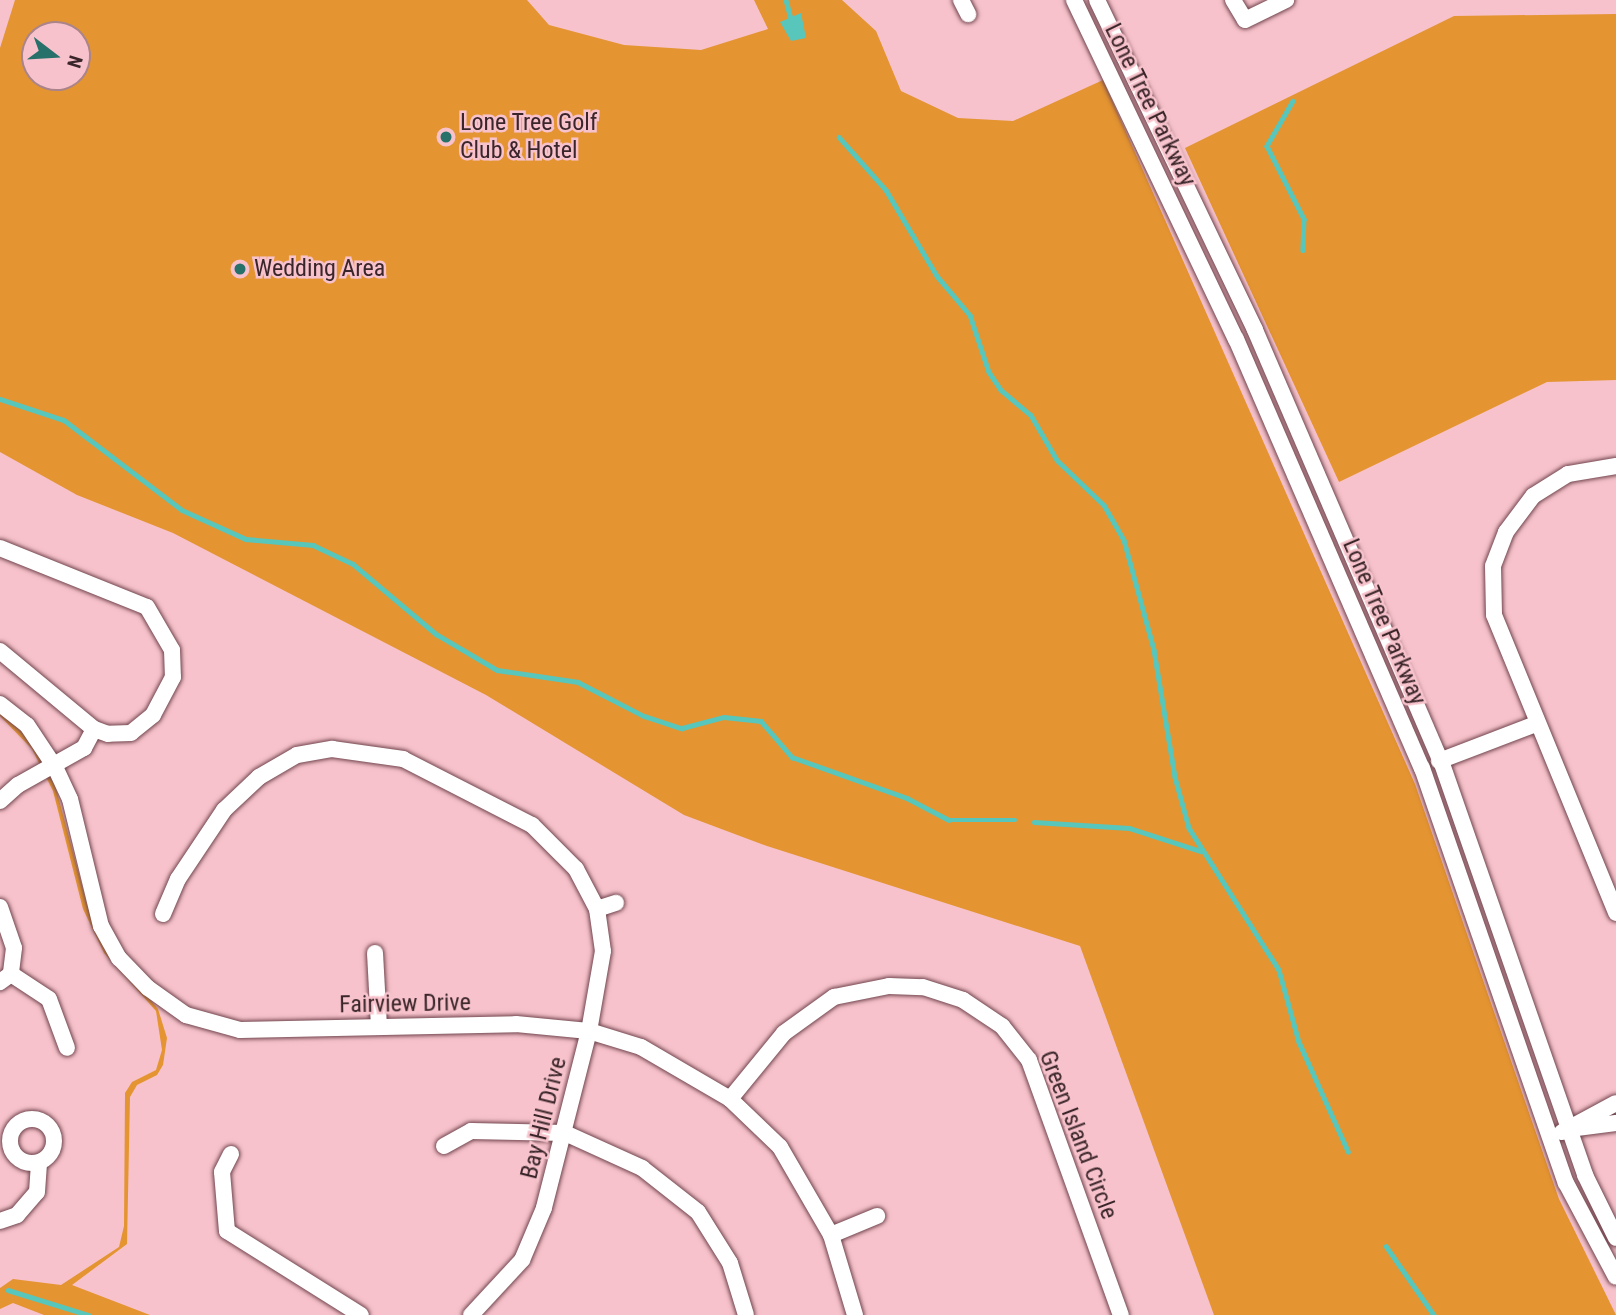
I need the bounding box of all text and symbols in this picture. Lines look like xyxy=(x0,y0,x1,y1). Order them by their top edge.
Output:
street label: Lone Tree Parkway xyxy=(1098,19,1202,191)
north arrow xyxy=(21,21,91,91)
text: N xyxy=(62,53,87,71)
place label: Lone Tree Golf Club & Hotel xyxy=(460,109,598,165)
marker: Lone Tree Golf Club & Hotel xyxy=(438,129,454,145)
place label: Wedding Area xyxy=(254,255,385,283)
marker: Wedding Area xyxy=(232,261,248,277)
street label: Lone Tree Parkway xyxy=(1336,534,1432,710)
street label: Fairview Drive xyxy=(339,988,471,1020)
street label: Green Island Circle xyxy=(1033,1047,1123,1223)
street label: Bay Hill Drive xyxy=(515,1054,573,1182)

